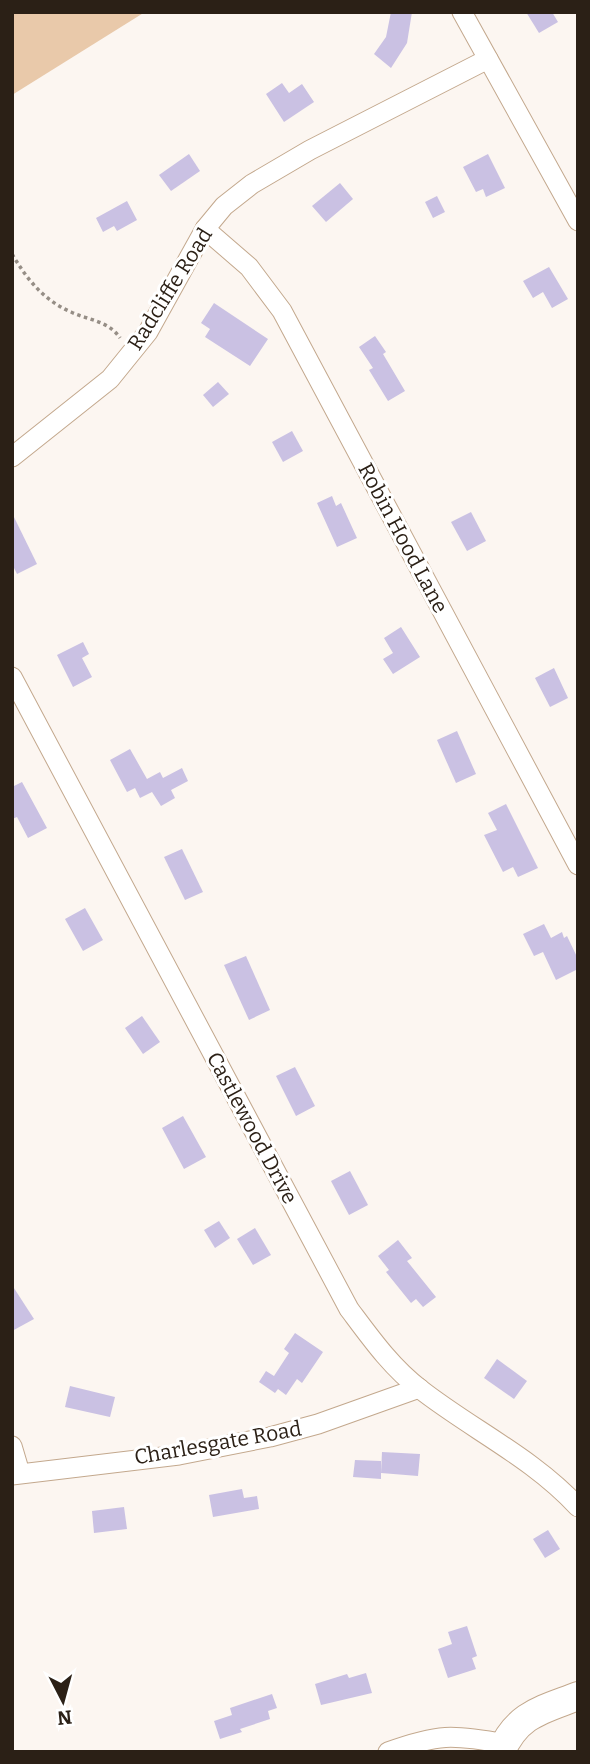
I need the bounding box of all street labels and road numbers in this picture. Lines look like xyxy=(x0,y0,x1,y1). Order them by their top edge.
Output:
street label: Radcliffe Road xyxy=(122,223,218,355)
street label: Robin Hood Lane xyxy=(353,459,453,617)
street label: Castlewood Drive xyxy=(201,1048,303,1208)
street label: Charlesgate Road xyxy=(132,1415,304,1471)

